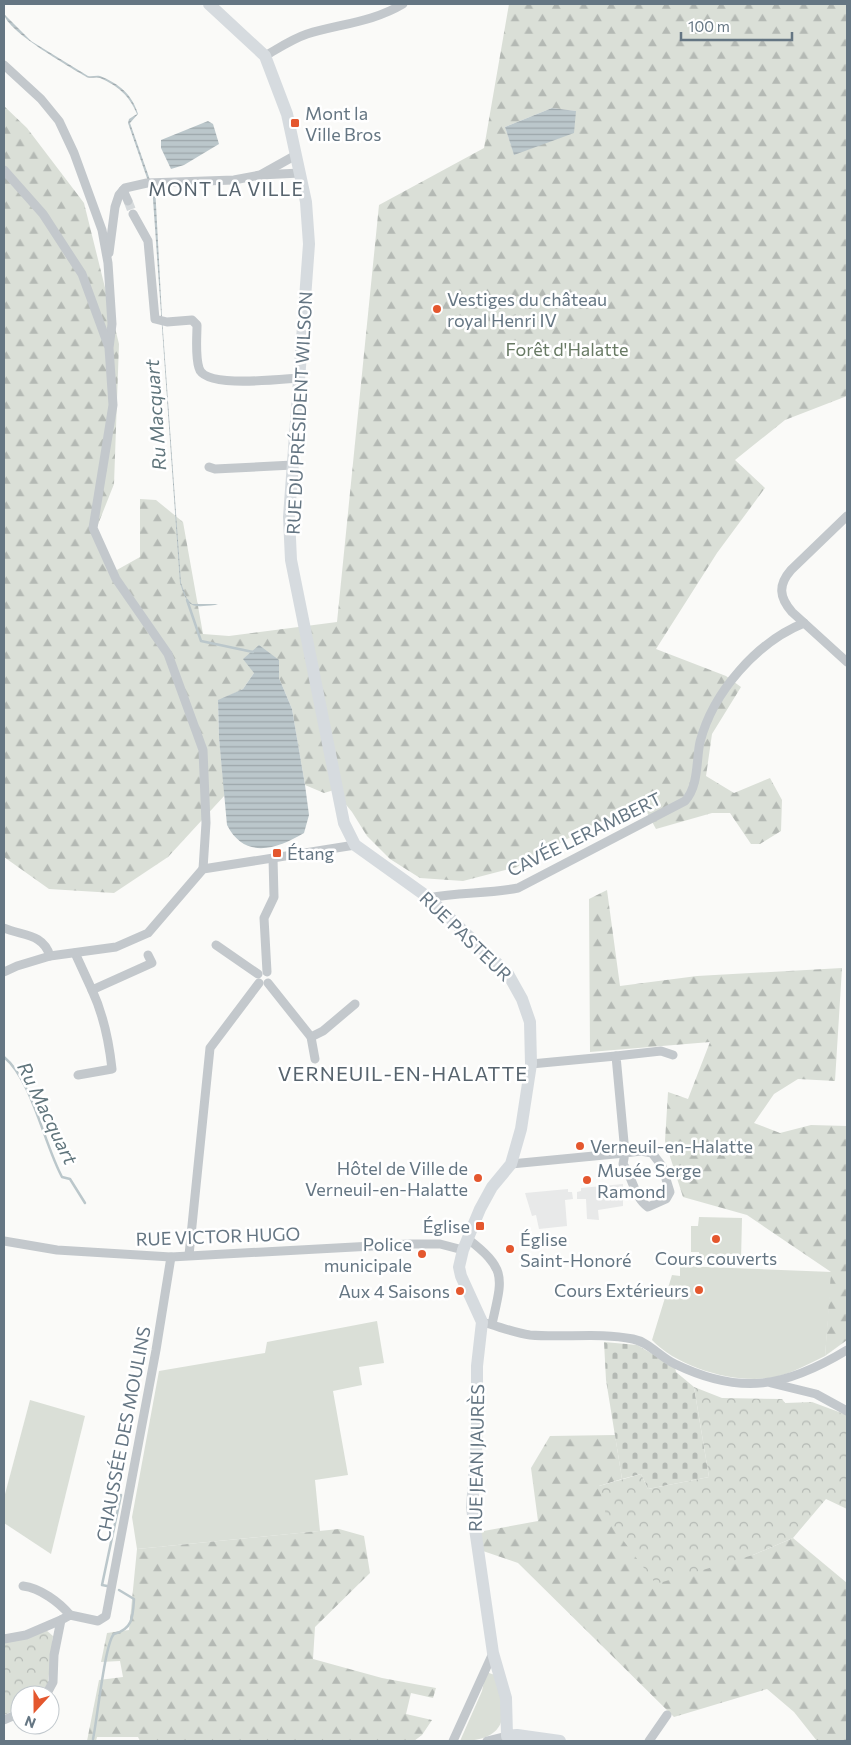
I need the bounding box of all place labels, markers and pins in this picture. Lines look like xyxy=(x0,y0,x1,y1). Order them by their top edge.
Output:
place label: Mont la Ville Bros xyxy=(305,102,381,145)
marker: Mont la Ville Bros xyxy=(289,117,301,129)
place label: Vestiges du château royal Henri IV xyxy=(447,288,607,331)
marker: Vestiges du château royal Henri IV xyxy=(431,303,443,315)
place label: Étang xyxy=(287,842,335,864)
marker: Étang xyxy=(271,847,283,859)
place label: Verneuil-en-Halatte xyxy=(590,1135,753,1157)
marker: Verneuil-en-Halatte xyxy=(574,1140,586,1152)
place label: Hôtel de Ville de Verneuil-en-Halatte xyxy=(305,1157,468,1200)
place label: Musée Serge Ramond xyxy=(597,1159,701,1202)
marker: Hôtel de Ville de Verneuil-en-Halatte xyxy=(472,1172,484,1184)
marker: Musée Serge Ramond xyxy=(581,1174,593,1186)
place label: Église xyxy=(423,1215,470,1237)
marker: Église xyxy=(474,1220,486,1232)
place label: Église Saint-Honoré xyxy=(520,1228,632,1271)
place label: Police municipale xyxy=(324,1233,412,1276)
marker: Cours couverts xyxy=(710,1233,722,1245)
marker: Église Saint-Honoré xyxy=(504,1243,516,1255)
place label: Cours couverts xyxy=(655,1247,777,1269)
marker: Police municipale xyxy=(416,1248,428,1260)
place label: Cours Extérieurs xyxy=(554,1279,689,1301)
place label: Aux 4 Saisons xyxy=(338,1280,450,1302)
marker: Cours Extérieurs xyxy=(693,1284,705,1296)
marker: Aux 4 Saisons xyxy=(454,1285,466,1297)

